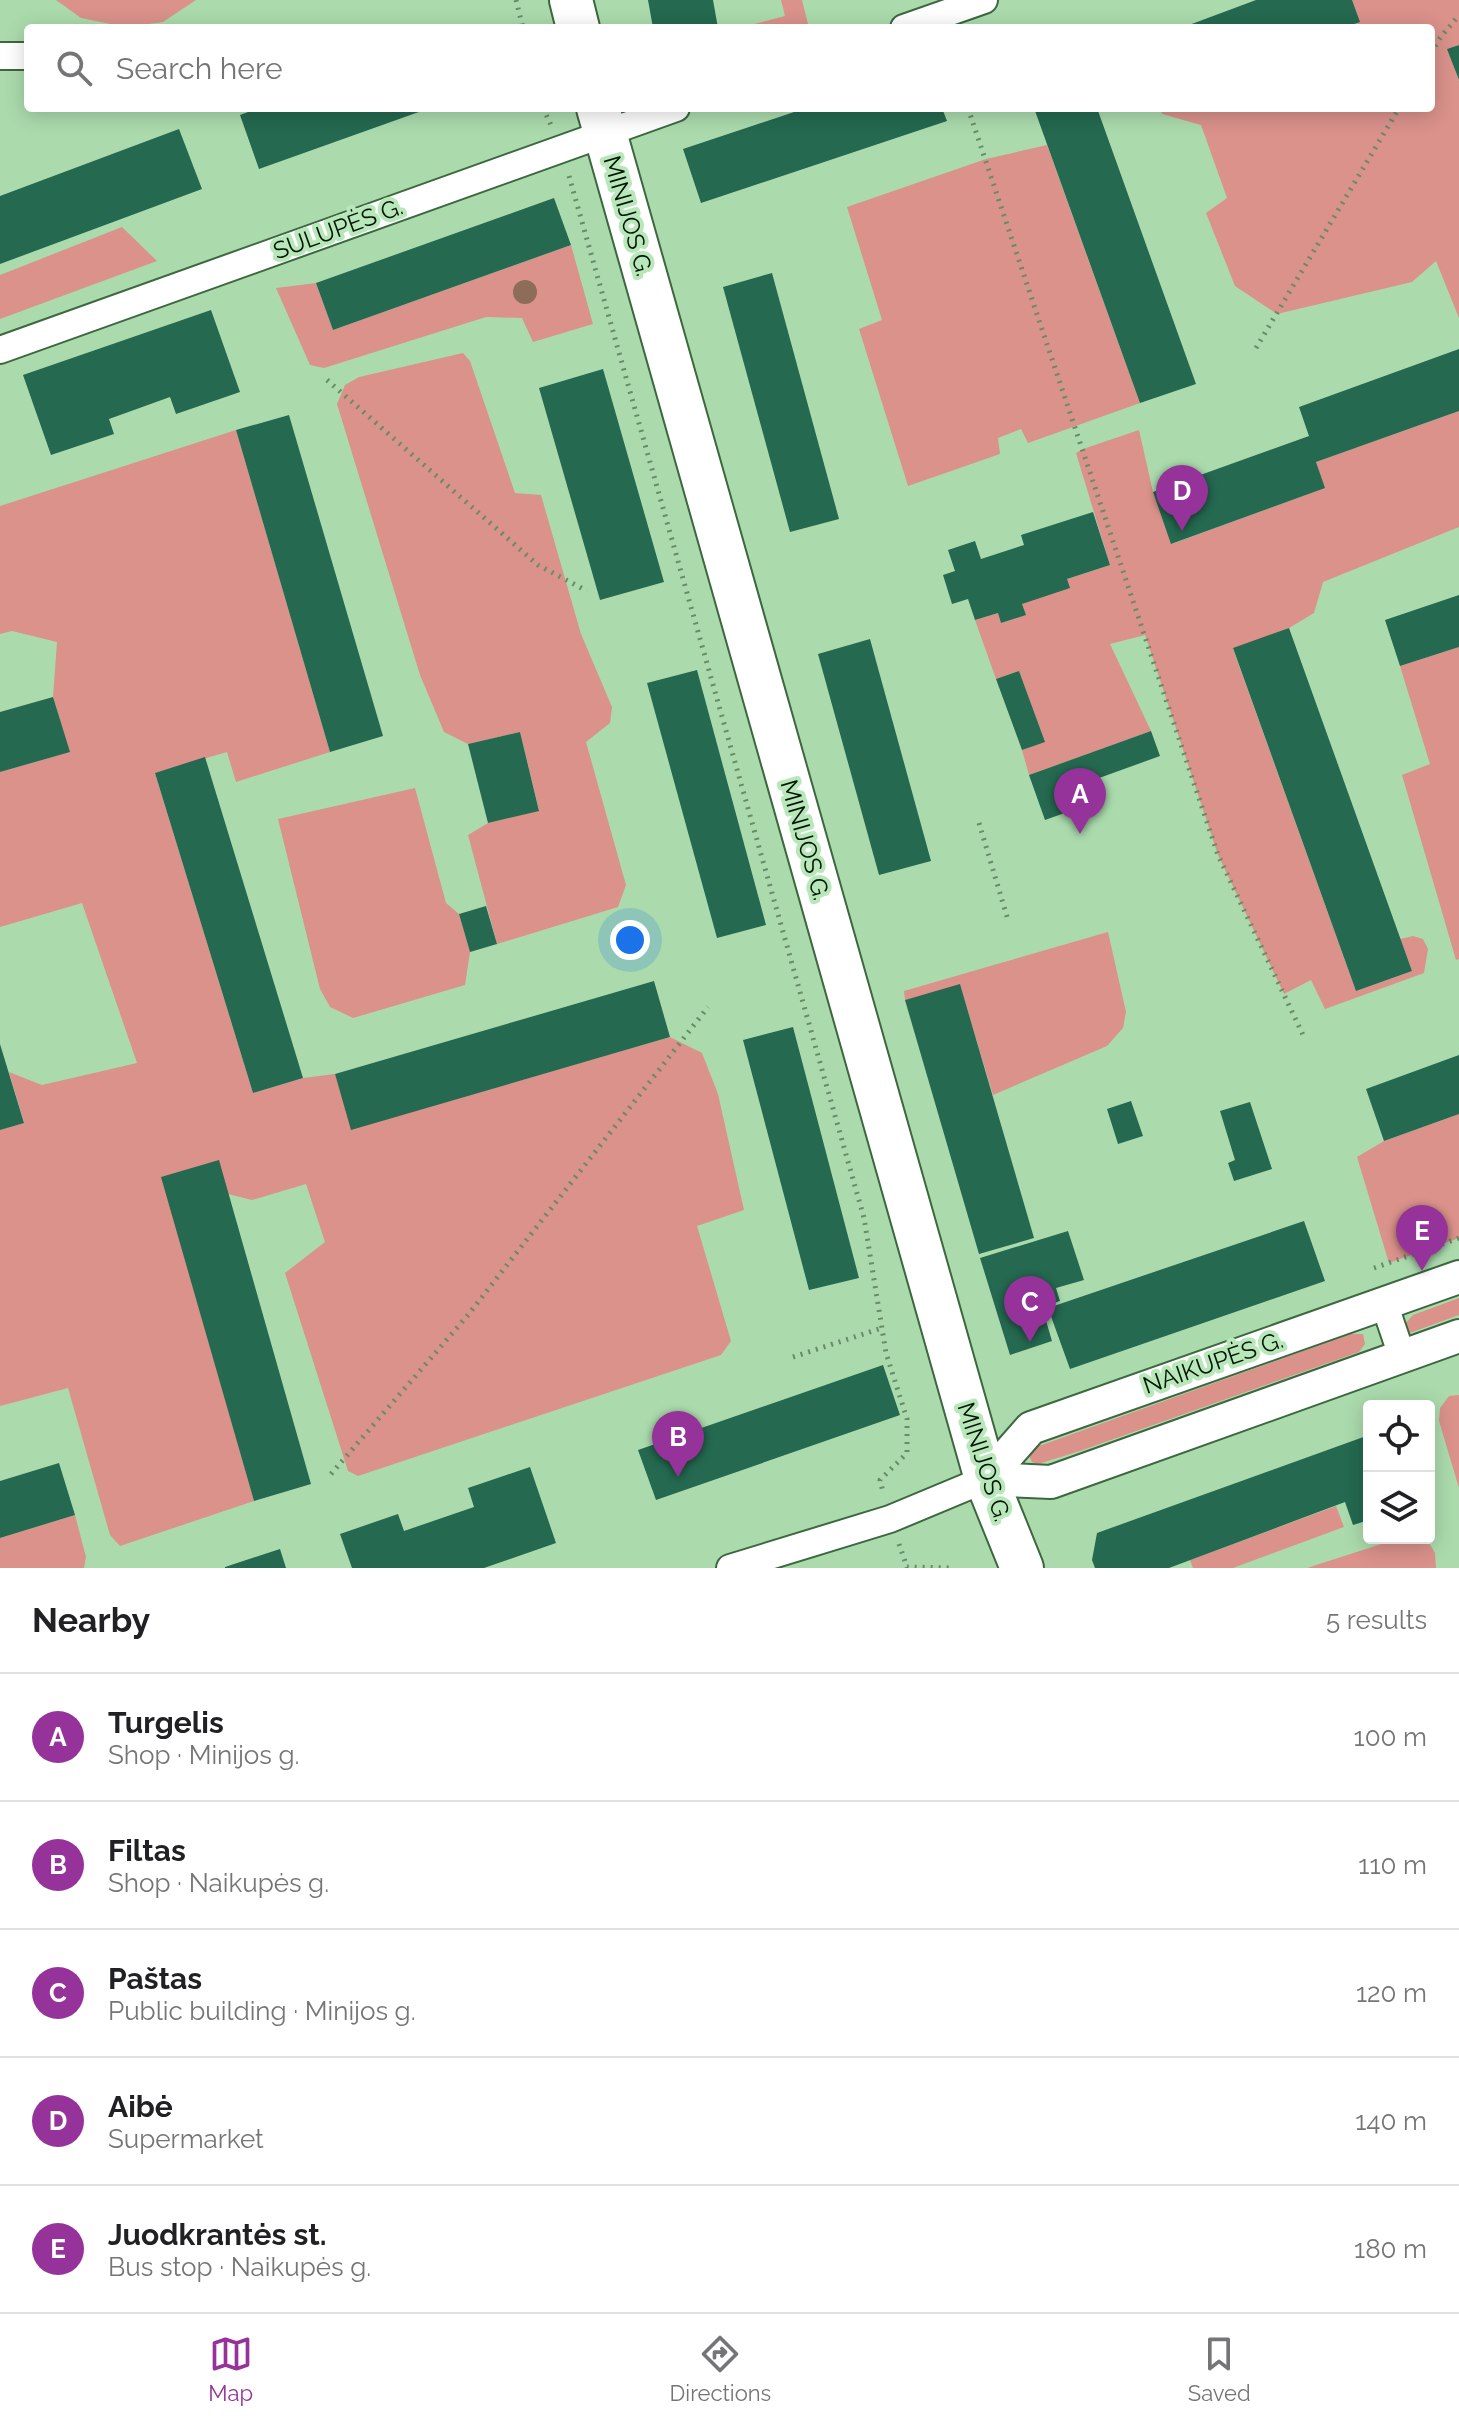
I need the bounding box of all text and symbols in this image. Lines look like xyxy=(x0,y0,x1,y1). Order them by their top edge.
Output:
search box xyxy=(24,24,1435,112)
icon: search xyxy=(52,46,96,90)
text: Search here xyxy=(116,51,283,86)
street label: MINIJOS G. xyxy=(598,153,659,279)
street label: SULUPĖS G. xyxy=(269,192,407,265)
pin: D xyxy=(1156,465,1208,531)
pin: A xyxy=(1054,768,1106,834)
street label: MINIJOS G. xyxy=(775,777,836,903)
your location xyxy=(610,920,650,960)
pin: E xyxy=(1396,1205,1448,1271)
pin: C xyxy=(1004,1276,1056,1342)
street label: NAIKUPĖS G. xyxy=(1139,1325,1287,1400)
street label: MINIJOS G. xyxy=(952,1399,1017,1525)
map controls xyxy=(1363,1400,1435,1544)
button: locate xyxy=(1363,1400,1435,1472)
pin: B xyxy=(652,1411,704,1477)
button: layers xyxy=(1363,1472,1435,1544)
text: Nearby xyxy=(32,1600,150,1640)
text: 5 results xyxy=(1326,1605,1427,1635)
text: Turgelis xyxy=(108,1705,224,1740)
text: A xyxy=(49,1722,67,1752)
text: 100 m xyxy=(1354,1722,1427,1752)
text: Shop · Minijos g. xyxy=(108,1740,299,1770)
text: Filtas xyxy=(108,1833,186,1868)
text: B xyxy=(49,1850,67,1880)
text: 110 m xyxy=(1358,1850,1427,1880)
text: Shop · Naikupės g. xyxy=(108,1868,329,1898)
text: Paštas xyxy=(108,1961,202,1996)
text: C xyxy=(49,1978,67,2008)
text: 120 m xyxy=(1356,1978,1427,2008)
text: Public building · Minijos g. xyxy=(108,1996,416,2026)
text: Aibė xyxy=(108,2089,173,2124)
text: D xyxy=(49,2106,67,2136)
text: 140 m xyxy=(1355,2106,1427,2136)
text: Supermarket xyxy=(108,2124,264,2154)
text: Juodkrantės st. xyxy=(108,2217,326,2252)
text: E xyxy=(50,2234,66,2264)
text: 180 m xyxy=(1354,2234,1427,2264)
text: Bus stop · Naikupės g. xyxy=(108,2252,371,2282)
tab: Map xyxy=(208,2332,253,2406)
tab: Directions xyxy=(670,2332,771,2406)
tab: Saved xyxy=(1188,2332,1251,2406)

